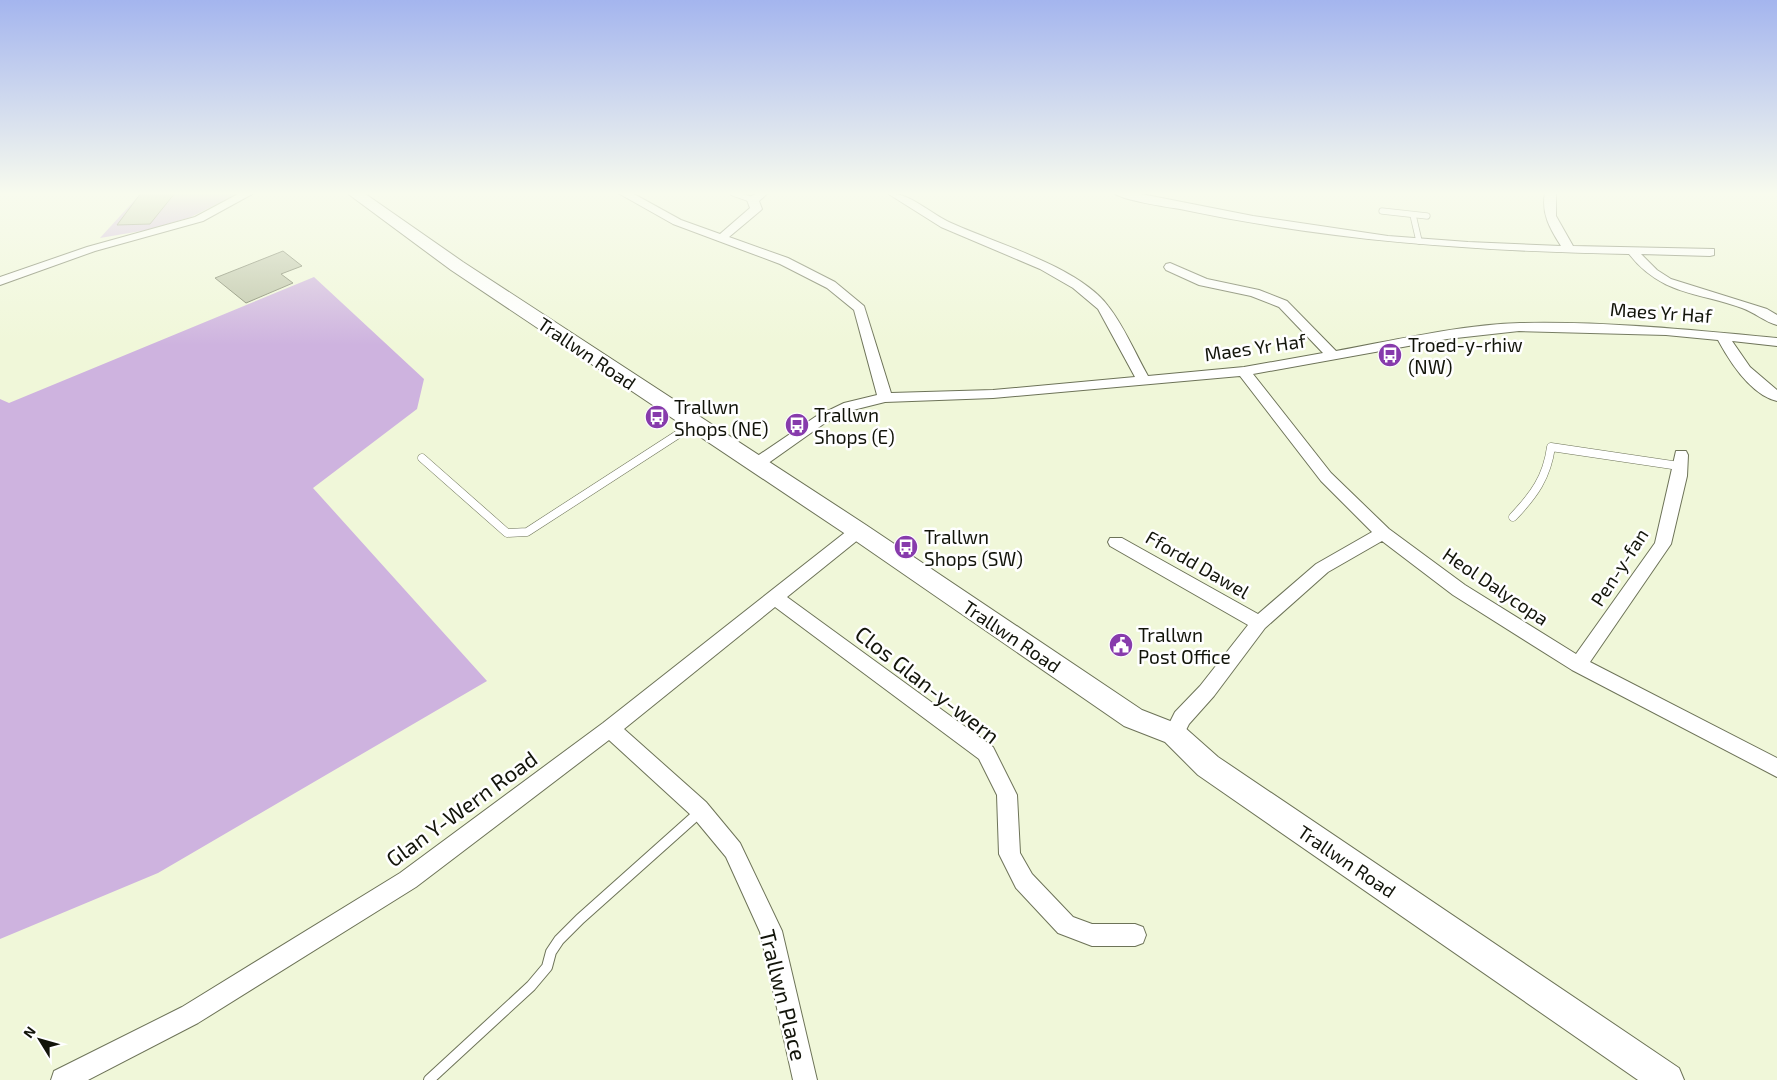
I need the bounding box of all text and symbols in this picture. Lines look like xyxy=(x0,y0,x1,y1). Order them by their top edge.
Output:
street label: Maes Yr Haf xyxy=(1609,297,1714,327)
street label: Trallwn Road xyxy=(534,312,640,394)
street label: Maes Yr Haf xyxy=(1203,328,1308,365)
place label: Troed-y-rhiw (NW) xyxy=(1408,333,1523,378)
bus stop icon: Troed-y-rhiw (NW) xyxy=(1377,342,1403,368)
place label: Trallwn Shops (NE) xyxy=(674,395,769,440)
place label: Trallwn Shops (E) xyxy=(814,403,895,448)
bus stop icon: Trallwn Shops (NE) xyxy=(644,404,670,430)
bus stop icon: Trallwn Shops (E) xyxy=(784,412,810,438)
street label: Pen-y-fan xyxy=(1585,524,1653,610)
place label: Trallwn Shops (SW) xyxy=(924,525,1023,570)
street label: Ffordd Dawel xyxy=(1142,525,1254,603)
bus stop icon: Trallwn Shops (SW) xyxy=(893,534,919,560)
street label: Heol Dalycopa xyxy=(1439,542,1553,630)
street label: Trallwn Road xyxy=(959,595,1065,677)
street label: Clos Glan-y-wern xyxy=(851,620,1005,748)
place label: Trallwn Post Office xyxy=(1138,623,1231,668)
public building icon: Trallwn Post Office xyxy=(1108,632,1134,658)
street label: Glan Y-Wern Road xyxy=(381,745,541,871)
street label: Trallwn Road xyxy=(1294,820,1400,902)
street label: Trallwn Place xyxy=(755,927,813,1063)
north arrow xyxy=(15,1015,65,1065)
text: N xyxy=(19,1023,39,1041)

